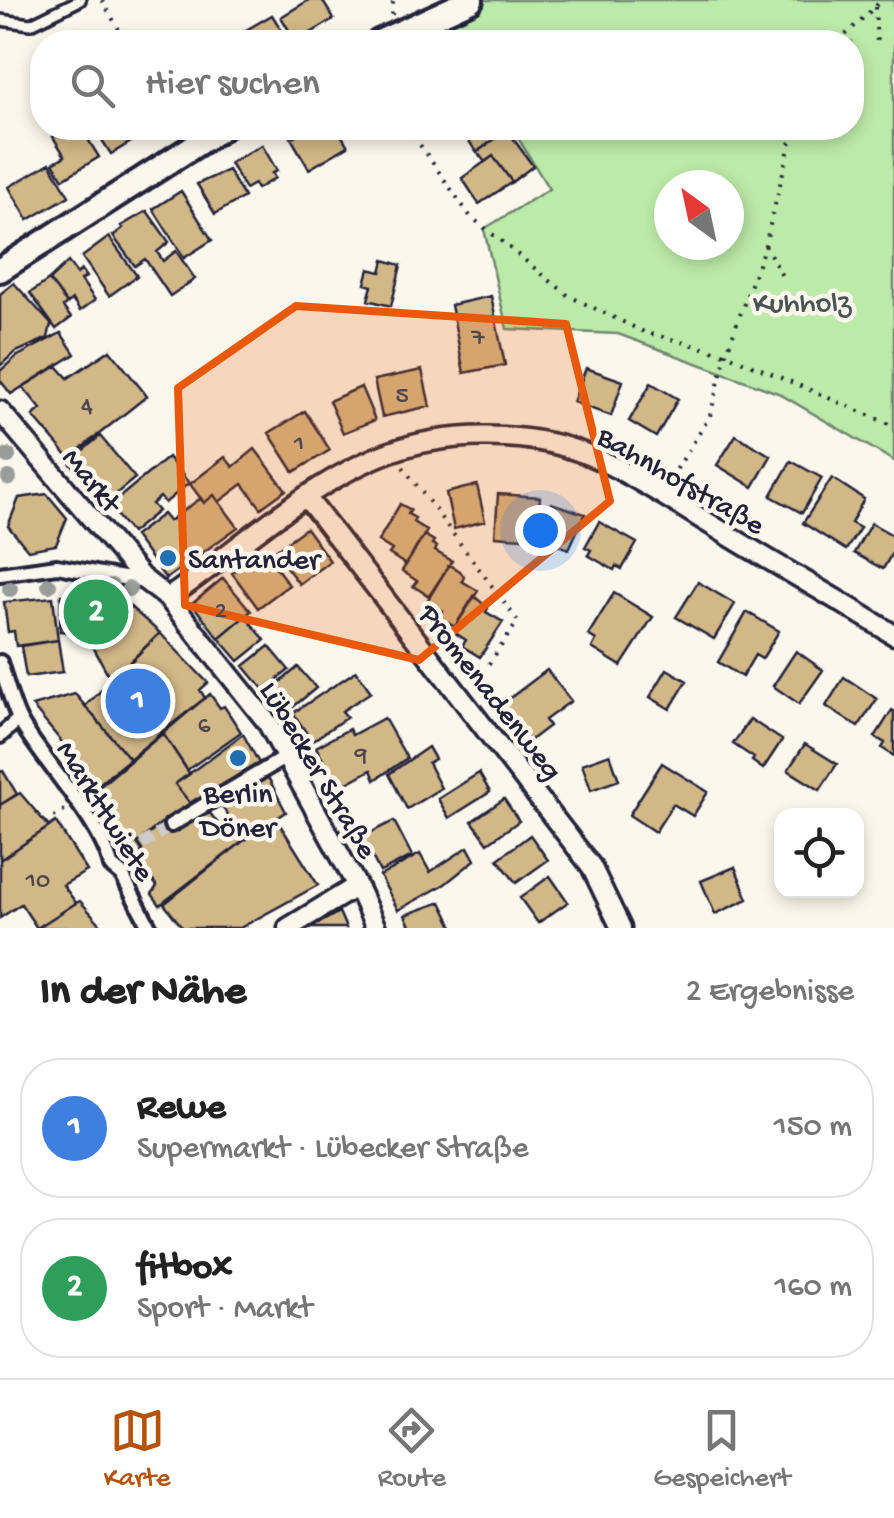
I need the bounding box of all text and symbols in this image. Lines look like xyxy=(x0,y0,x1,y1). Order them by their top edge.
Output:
search box xyxy=(30,30,864,140)
icon: search xyxy=(65,58,120,113)
text: Hier suchen xyxy=(145,63,320,107)
north arrow xyxy=(654,170,744,260)
park label: Kuhholz xyxy=(753,288,852,323)
house number: 7 xyxy=(470,325,485,354)
house number: 5 xyxy=(395,383,409,412)
house number: 4 xyxy=(81,393,93,422)
street label: Bahnhofstraße xyxy=(589,420,770,545)
house number: 1 xyxy=(293,431,304,460)
street label: Markt xyxy=(52,442,128,523)
your location xyxy=(515,505,566,556)
place label: Santander xyxy=(188,545,322,580)
marker: Santander xyxy=(157,547,179,569)
pin: 2 xyxy=(64,574,128,650)
house number: 2 xyxy=(215,598,227,627)
street label: Promenadenweg xyxy=(408,598,568,789)
pin: 1 xyxy=(106,664,170,738)
street label: Lübecker Straße xyxy=(250,676,383,867)
house number: 6 xyxy=(198,713,211,742)
street label: Markttwiete xyxy=(46,736,160,889)
house number: 9 xyxy=(354,742,367,771)
marker: Berlin Döner xyxy=(227,747,249,769)
place label: Berlin Döner xyxy=(198,779,278,848)
map controls xyxy=(774,808,864,898)
button: locate xyxy=(774,808,864,898)
house number: 10 xyxy=(25,868,50,897)
text: In der Nähe xyxy=(40,969,246,1018)
text: 2 Ergebnisse xyxy=(686,974,854,1012)
text: Rewe xyxy=(137,1087,226,1131)
text: 1 xyxy=(68,1109,81,1147)
text: 150 m xyxy=(774,1109,852,1147)
text: Supermarkt · Lübecker Straße xyxy=(137,1131,528,1169)
text: fitbox xyxy=(137,1247,232,1291)
text: 2 xyxy=(67,1269,82,1307)
text: 160 m xyxy=(774,1269,852,1307)
text: Sport · Markt xyxy=(137,1291,312,1329)
tab: Karte xyxy=(104,1403,170,1496)
tab: Route xyxy=(378,1403,446,1496)
tab: Gespeichert xyxy=(653,1403,790,1496)

